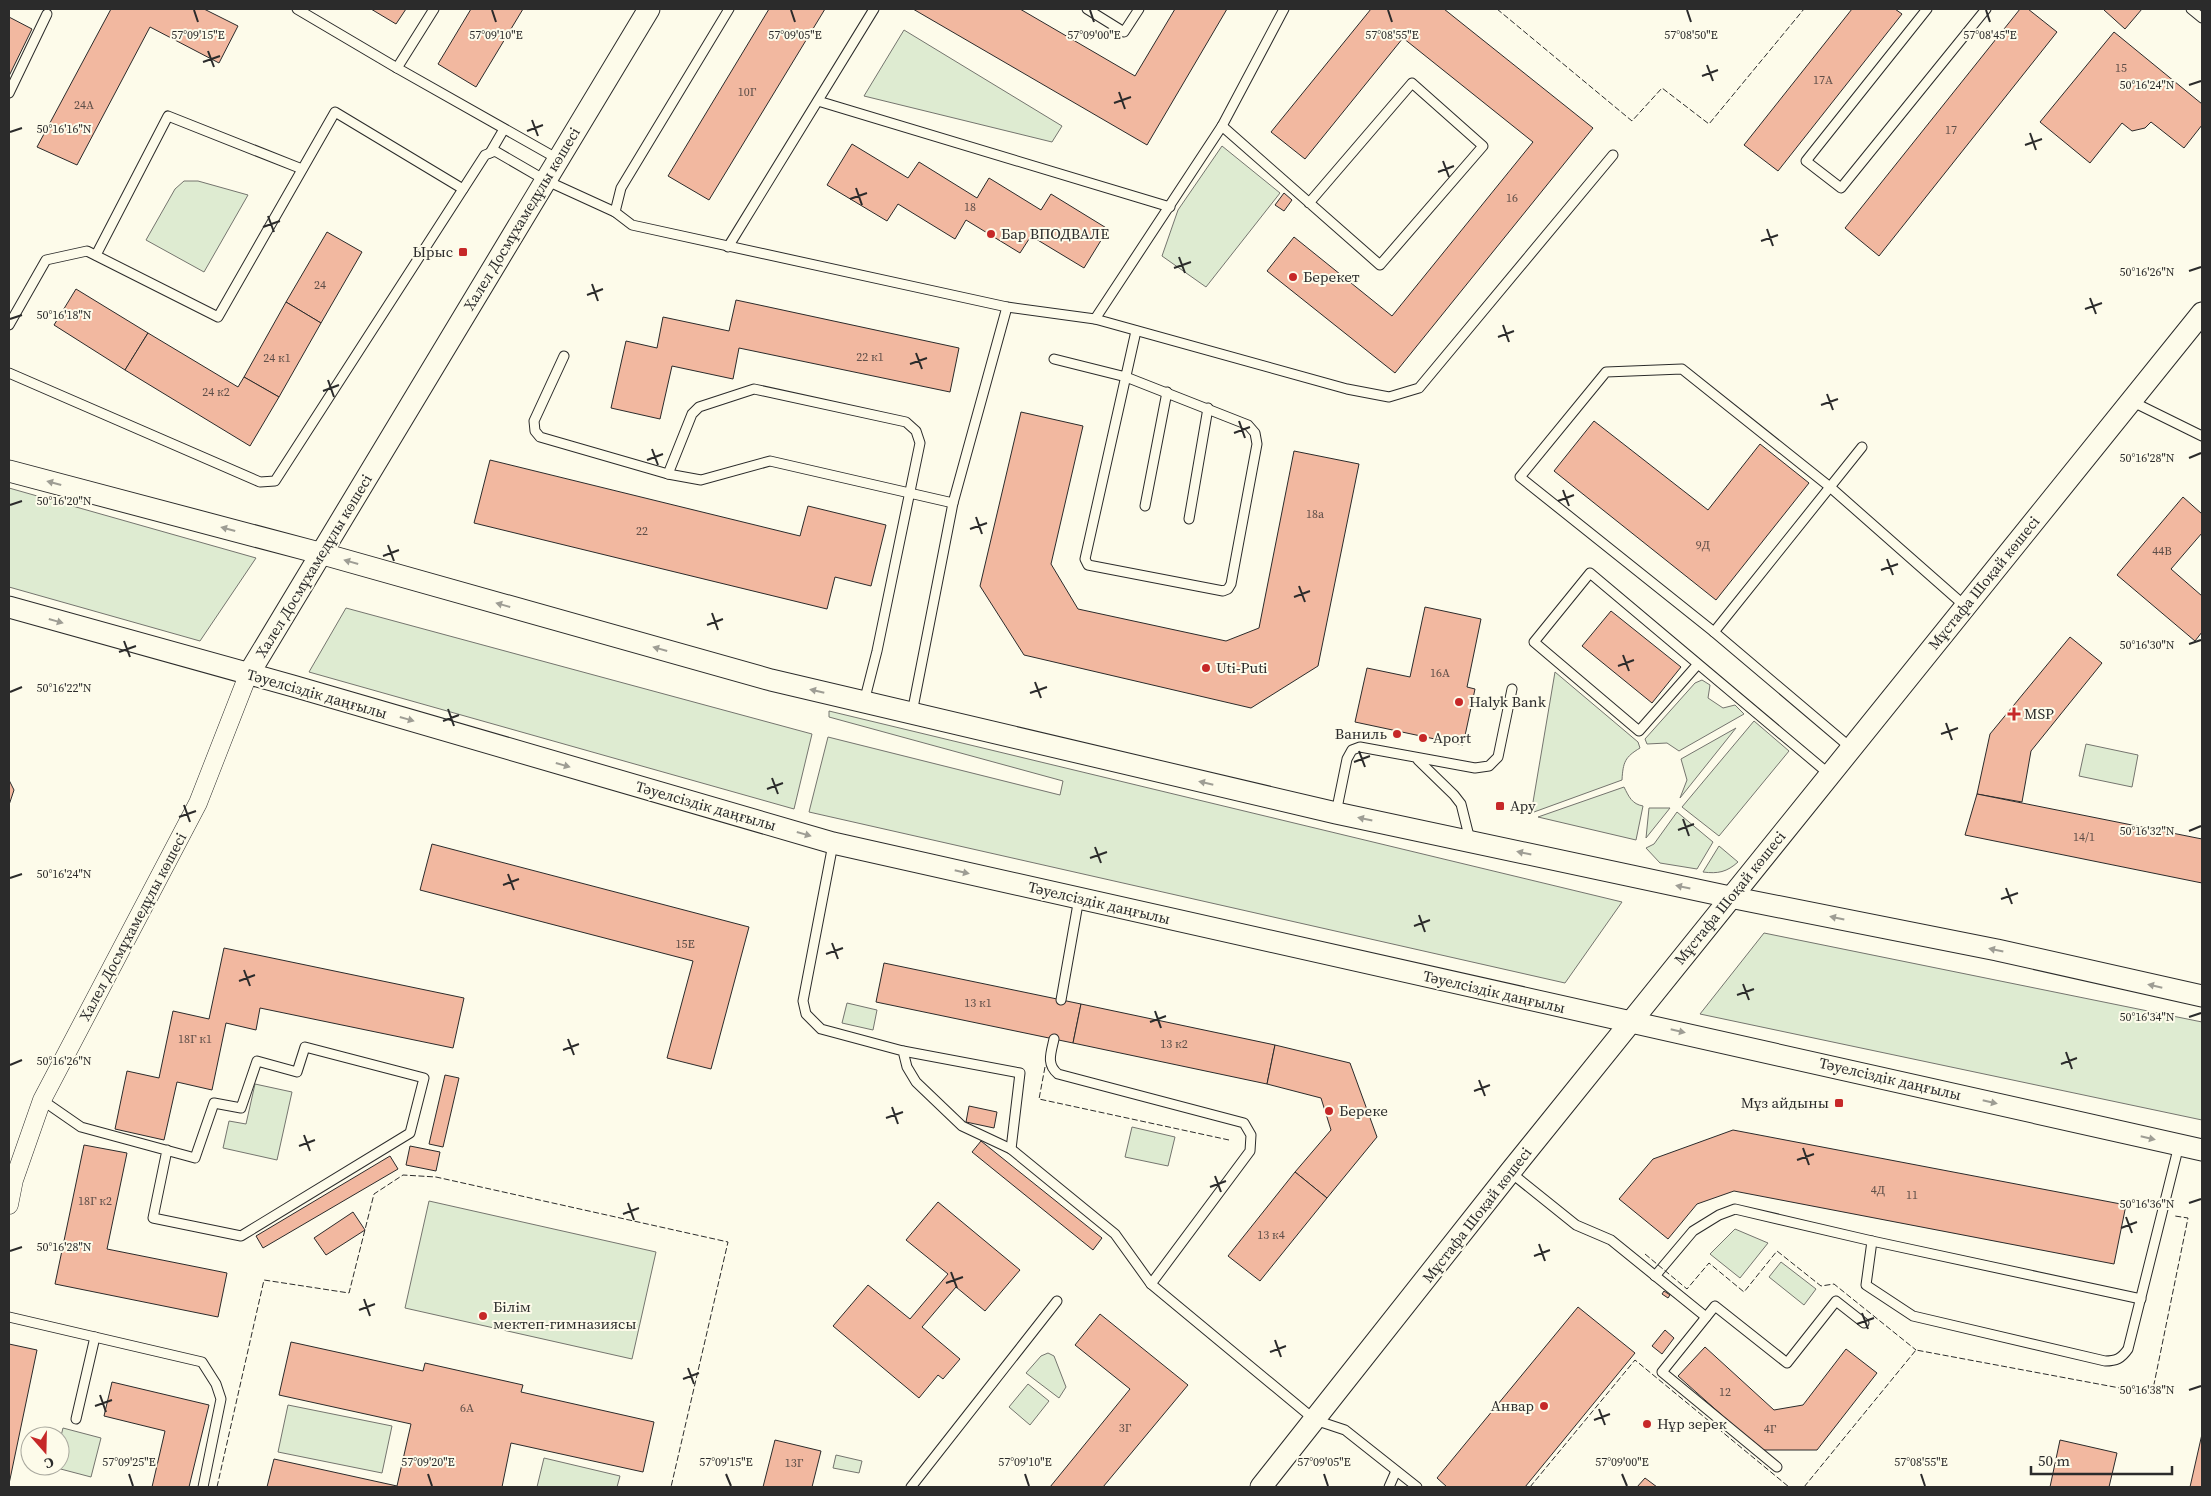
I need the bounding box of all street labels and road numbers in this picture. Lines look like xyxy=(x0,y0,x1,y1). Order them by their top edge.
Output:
street label: Халел Досмұхамедұлы көшесі xyxy=(458,123,585,314)
street label: Халел Досмұхамедұлы көшесі xyxy=(250,470,377,661)
street label: Мұстафа Шоқай көшесі xyxy=(1923,511,2044,654)
street label: Тәуелсіздік даңғылы xyxy=(244,663,390,724)
street label: Тәуелсіздік даңғылы xyxy=(633,775,779,836)
street label: Мұстафа Шоқай көшесі xyxy=(1669,826,1790,969)
street label: Халел Досмұхамедұлы көшесі xyxy=(74,829,191,1025)
street label: Тәуелсіздік даңғылы xyxy=(1026,876,1172,929)
street label: Тәуелсіздік даңғылы xyxy=(1421,965,1567,1018)
street label: Тәуелсіздік даңғылы xyxy=(1817,1052,1963,1105)
street label: Мұстафа Шоқай көшесі xyxy=(1417,1143,1536,1287)

